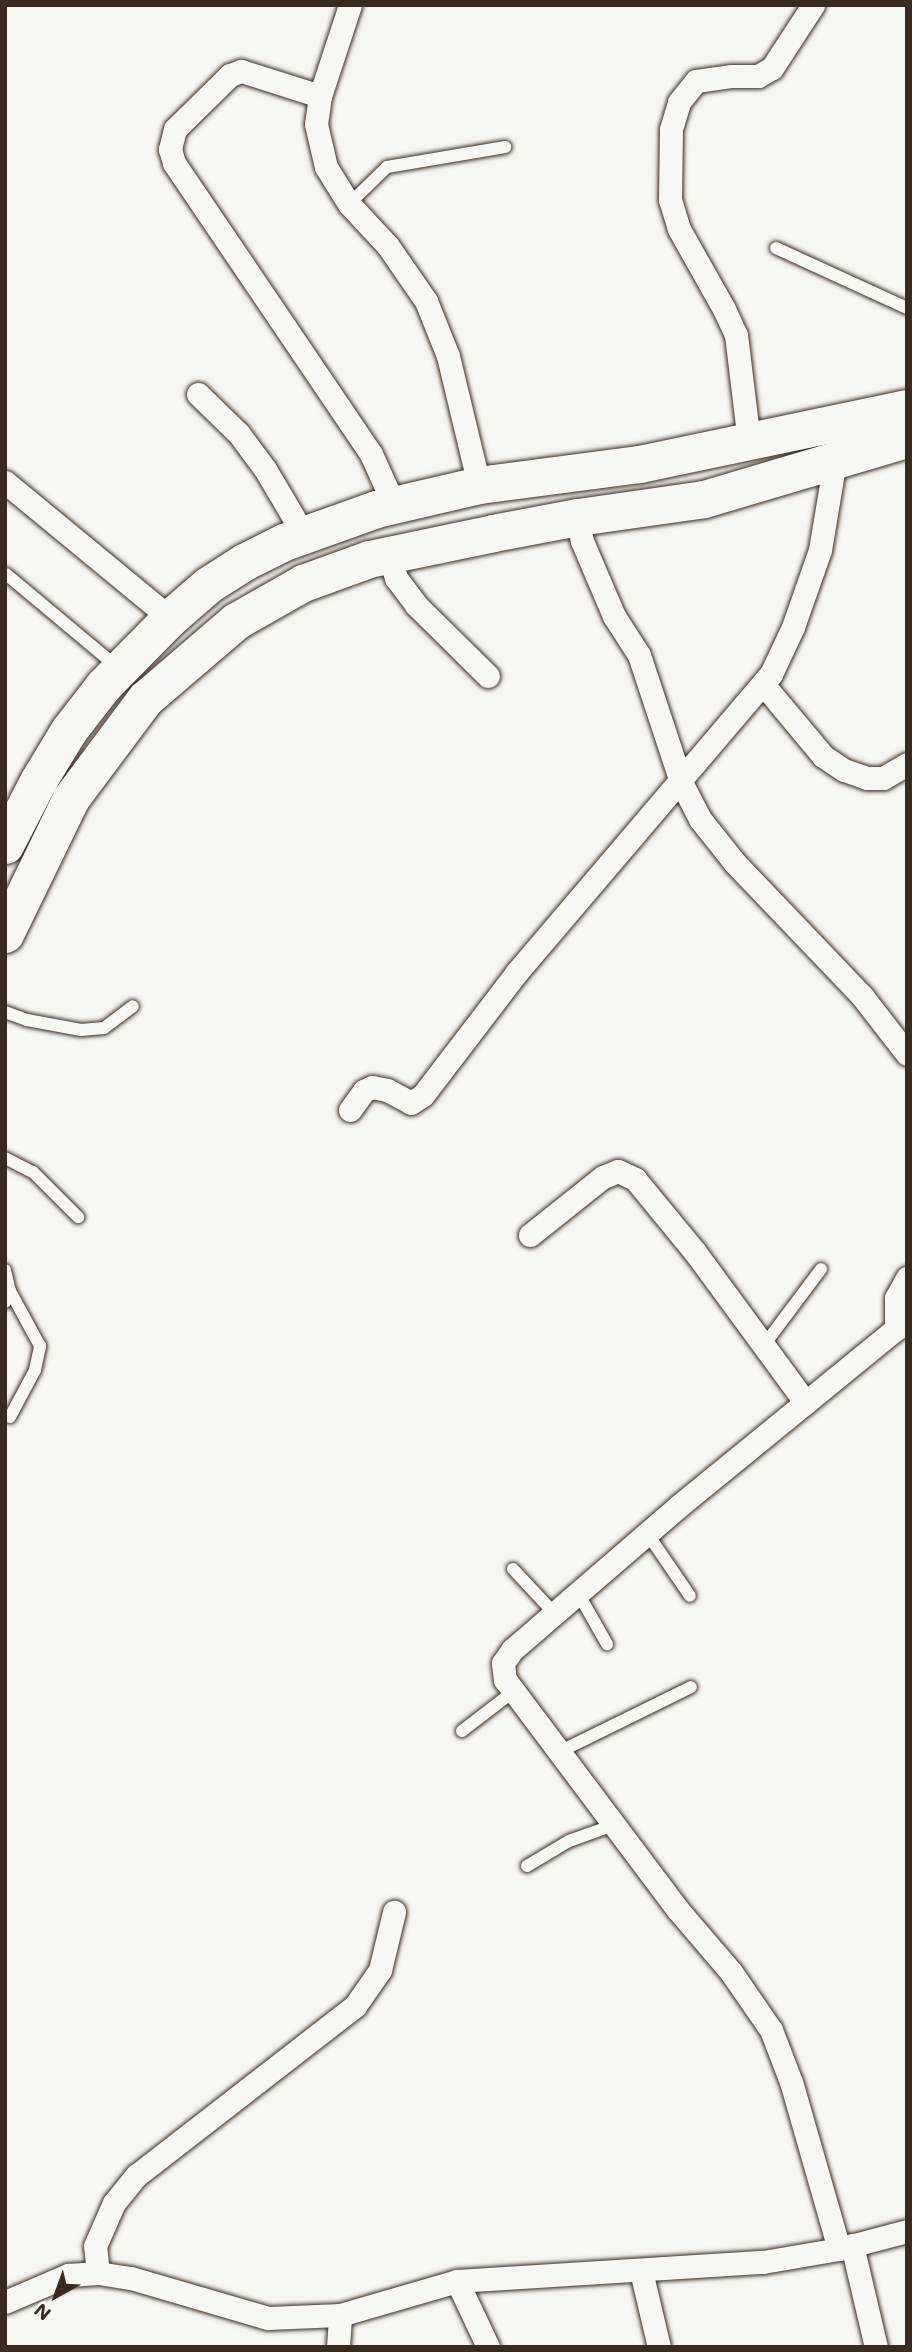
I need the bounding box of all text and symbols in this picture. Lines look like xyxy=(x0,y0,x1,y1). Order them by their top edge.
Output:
north arrow xyxy=(21,2261,91,2331)
text: N xyxy=(29,2298,56,2327)

